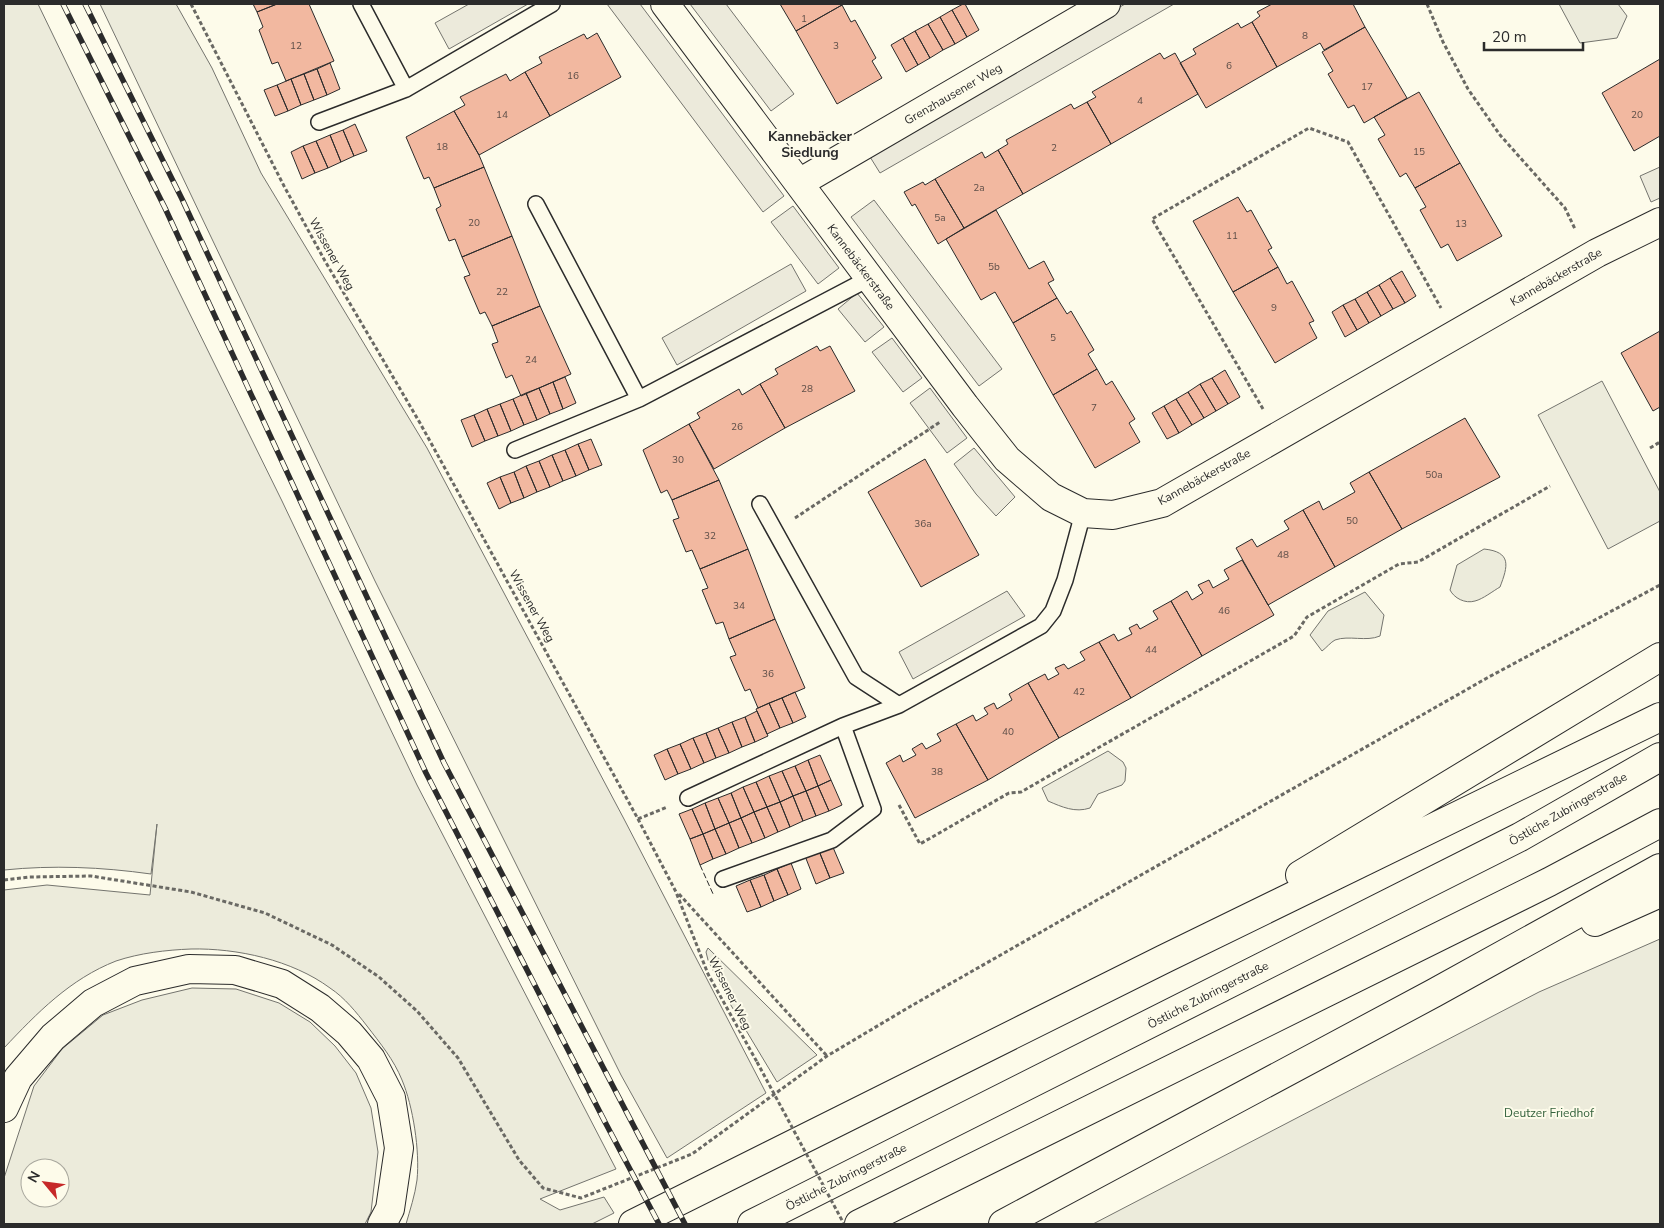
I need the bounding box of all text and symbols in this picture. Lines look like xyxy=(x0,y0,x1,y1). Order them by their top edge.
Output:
house number: 1 xyxy=(801,12,807,26)
scale bar xyxy=(1484,20,1583,52)
text: 20 m xyxy=(1492,27,1527,47)
house number: 8 xyxy=(1302,29,1308,43)
house number: 12 xyxy=(290,39,302,53)
house number: 3 xyxy=(833,39,839,53)
house number: 6 xyxy=(1226,59,1232,73)
street label: Grenzhausener Weg xyxy=(901,60,1005,128)
house number: 16 xyxy=(567,69,579,83)
house number: 17 xyxy=(1361,80,1373,94)
house number: 4 xyxy=(1137,94,1143,108)
house number: 14 xyxy=(496,108,508,122)
house number: 20 xyxy=(1631,108,1643,122)
district label: Kannebäcker Siedlung xyxy=(768,127,853,162)
house number: 18 xyxy=(436,140,448,154)
house number: 2 xyxy=(1051,141,1057,155)
house number: 15 xyxy=(1413,145,1425,159)
house number: 2a xyxy=(973,181,985,195)
house number: 5a xyxy=(934,211,946,225)
street label: Wissener Weg xyxy=(306,215,358,293)
house number: 20 xyxy=(468,216,480,230)
house number: 13 xyxy=(1455,217,1467,231)
street label: Kannebäckerstraße xyxy=(823,221,899,313)
house number: 11 xyxy=(1226,229,1238,243)
street label: Kannebäckerstraße xyxy=(1507,244,1605,310)
house number: 5b xyxy=(988,260,1000,274)
house number: 22 xyxy=(496,285,508,299)
house number: 9 xyxy=(1271,301,1277,315)
house number: 5 xyxy=(1050,331,1056,345)
house number: 24 xyxy=(525,353,537,367)
house number: 28 xyxy=(801,382,813,396)
house number: 7 xyxy=(1091,401,1097,415)
house number: 26 xyxy=(731,420,743,434)
street label: Kannebäckerstraße xyxy=(1155,445,1253,509)
house number: 30 xyxy=(672,453,684,467)
house number: 50a xyxy=(1425,468,1443,482)
house number: 50 xyxy=(1346,514,1358,528)
house number: 36a xyxy=(914,517,932,531)
house number: 32 xyxy=(704,529,716,543)
house number: 48 xyxy=(1277,548,1289,562)
street label: Wissener Weg xyxy=(506,567,558,645)
house number: 34 xyxy=(733,599,745,613)
house number: 46 xyxy=(1218,604,1230,618)
house number: 44 xyxy=(1145,643,1157,657)
house number: 36 xyxy=(762,667,774,681)
house number: 42 xyxy=(1073,685,1085,699)
house number: 40 xyxy=(1002,725,1014,739)
house number: 38 xyxy=(931,765,943,779)
street label: Östliche Zubringerstraße xyxy=(1506,769,1630,849)
street label: Wissener Weg xyxy=(705,954,755,1032)
street label: Östliche Zubringerstraße xyxy=(1145,958,1271,1032)
park label: Deutzer Friedhof xyxy=(1504,1105,1595,1121)
street label: Östliche Zubringerstraße xyxy=(783,1140,909,1214)
north arrow xyxy=(20,1158,70,1208)
text: N xyxy=(23,1168,45,1186)

